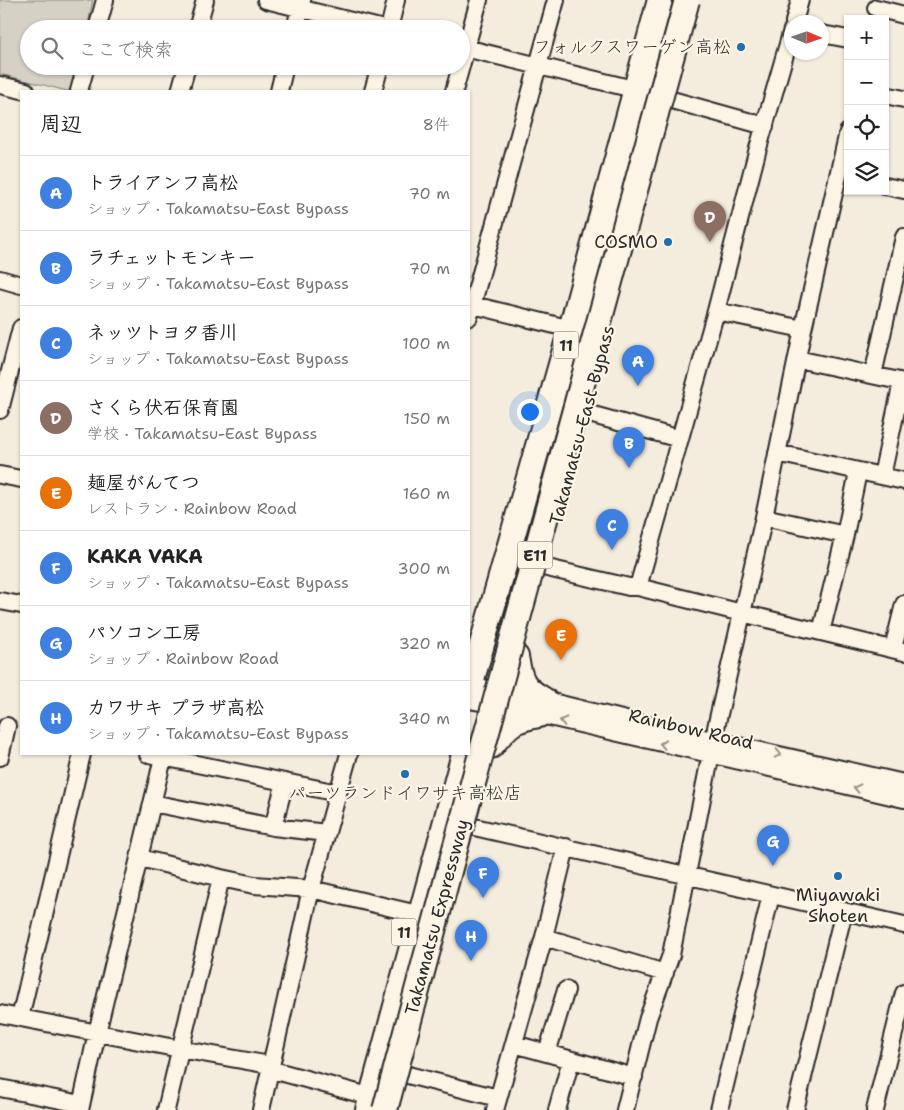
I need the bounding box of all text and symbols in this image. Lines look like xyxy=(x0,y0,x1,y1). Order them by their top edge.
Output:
north arrow xyxy=(784,15,829,60)
map controls xyxy=(844,15,889,195)
button: + xyxy=(844,15,889,60)
search box xyxy=(20,20,470,75)
icon: search xyxy=(38,34,66,62)
place label: フォルクスワーゲン高松 xyxy=(533,35,731,59)
text: ここで検索 xyxy=(78,37,173,62)
marker: フォルクスワーゲン高松 xyxy=(735,41,747,53)
button: − xyxy=(844,60,889,105)
button: locate xyxy=(844,105,889,150)
text: 周辺 xyxy=(40,110,82,138)
text: 8件 xyxy=(423,114,450,135)
button: layers xyxy=(844,150,889,195)
text: トライアンフ高松 xyxy=(87,170,239,195)
text: A xyxy=(50,183,62,204)
text: 70 m xyxy=(409,183,450,204)
text: ショップ · Takamatsu-East Bypass xyxy=(87,198,349,219)
pin: D xyxy=(694,201,726,242)
place label: COSMO xyxy=(594,230,658,254)
marker: COSMO xyxy=(662,236,674,248)
text: ラチェットモンキー xyxy=(87,245,256,270)
text: B xyxy=(51,258,61,279)
text: 70 m xyxy=(409,258,450,279)
text: ショップ · Takamatsu-East Bypass xyxy=(87,273,349,294)
text: ネッツトヨタ香川 xyxy=(87,320,238,345)
street label: Takamatsu-East Bypass xyxy=(544,322,620,528)
road number: 11 xyxy=(554,332,578,358)
text: C xyxy=(51,333,61,354)
text: 100 m xyxy=(402,333,450,354)
pin: A xyxy=(622,345,654,386)
text: ショップ · Takamatsu-East Bypass xyxy=(87,348,349,369)
text: さくら伏石保育園 xyxy=(87,395,239,420)
your location xyxy=(517,399,543,425)
text: D xyxy=(50,408,62,429)
text: 150 m xyxy=(403,408,450,429)
text: 学校 · Takamatsu-East Bypass xyxy=(87,423,318,444)
pin: B xyxy=(613,427,645,468)
text: 麺屋がんてつ xyxy=(87,470,200,495)
text: E xyxy=(51,483,61,504)
text: 160 m xyxy=(403,483,450,504)
text: レストラン · Rainbow Road xyxy=(87,498,297,519)
pin: C xyxy=(596,509,628,550)
road number: E11 xyxy=(518,542,552,568)
text: KAKA VAKA xyxy=(87,544,203,569)
text: F xyxy=(51,558,61,579)
text: 300 m xyxy=(398,558,450,579)
text: ショップ · Takamatsu-East Bypass xyxy=(87,572,349,593)
pin: E xyxy=(545,619,577,660)
text: パソコン工房 xyxy=(87,620,201,645)
text: G xyxy=(50,633,62,654)
text: 320 m xyxy=(399,633,450,654)
text: ショップ · Rainbow Road xyxy=(87,648,279,669)
text: カワサキ プラザ高松 xyxy=(87,695,265,720)
street label: Rainbow Road xyxy=(626,703,756,755)
text: H xyxy=(50,708,62,729)
text: 340 m xyxy=(398,708,450,729)
one-way arrow xyxy=(559,716,568,727)
text: ショップ · Takamatsu-East Bypass xyxy=(87,723,349,744)
one-way arrow xyxy=(658,739,667,750)
one-way arrow xyxy=(773,748,782,759)
marker: パーツランドイワサキ高松店 xyxy=(399,768,411,780)
place label: パーツランドイワサキ高松店 xyxy=(288,781,522,805)
one-way arrow xyxy=(852,783,861,794)
street label: Takamatsu Expressway xyxy=(399,816,475,1018)
pin: G xyxy=(757,825,789,866)
pin: F xyxy=(467,857,499,898)
marker: Miyawaki Shoten xyxy=(832,870,844,882)
place label: Miyawaki Shoten xyxy=(796,883,880,928)
road number: 11 xyxy=(392,919,416,946)
pin: H xyxy=(455,920,487,961)

